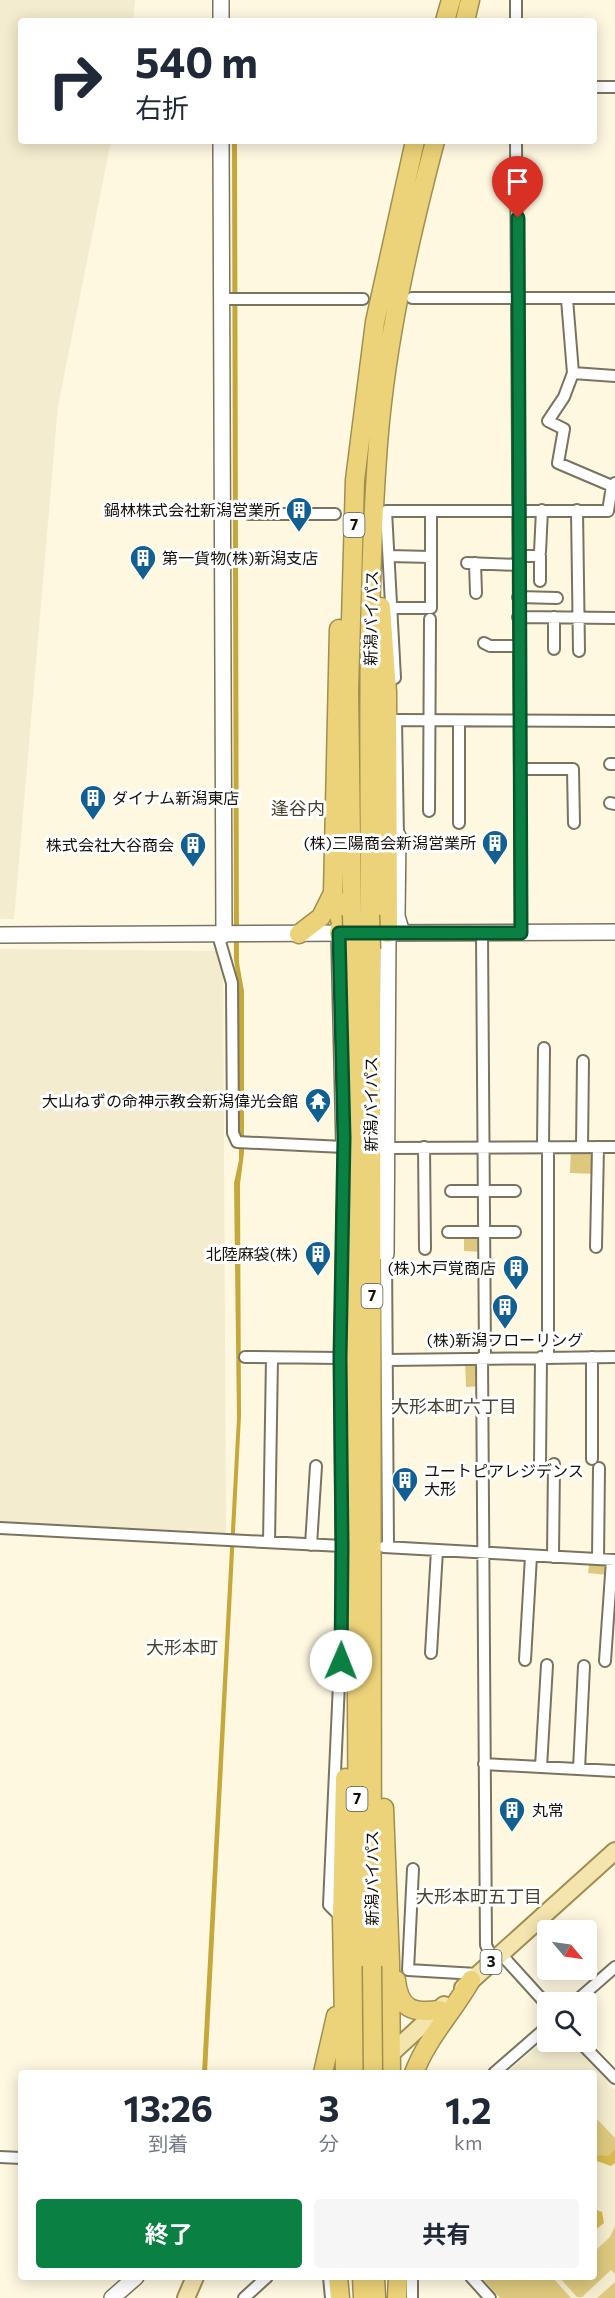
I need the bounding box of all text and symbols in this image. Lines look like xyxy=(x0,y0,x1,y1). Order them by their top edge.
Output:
text: 540 m xyxy=(135,35,258,87)
icon: right xyxy=(36,42,114,120)
text: 右折 xyxy=(135,91,189,124)
pin xyxy=(492,156,543,218)
icon: arrive xyxy=(501,165,534,198)
building icon: 鍋林株式会社新潟営業所 xyxy=(284,495,314,533)
place label: 鍋林株式会社新潟営業所 xyxy=(104,500,280,519)
road number: 7 xyxy=(344,513,364,537)
building icon: 第一貨物(株)新潟支店 xyxy=(128,543,158,581)
place label: 第一貨物(株)新潟支店 xyxy=(162,548,318,567)
street label: 新潟バイパス xyxy=(360,570,381,666)
building icon: ダイナム新潟東店 xyxy=(78,783,108,821)
place label: ダイナム新潟東店 xyxy=(112,788,239,807)
district label: 逢谷内 xyxy=(271,797,325,819)
building icon: (株)三陽商会新潟営業所 xyxy=(480,828,510,866)
building icon: 株式会社大谷商会 xyxy=(178,830,208,868)
place label: (株)三陽商会新潟営業所 xyxy=(304,833,476,852)
place label: 株式会社大谷商会 xyxy=(46,835,174,854)
street label: 新潟バイパス xyxy=(361,1056,380,1152)
temple icon: 大山ねずの命神示教会新潟偉光会館 xyxy=(303,1086,333,1124)
place label: 大山ねずの命神示教会新潟偉光会館 xyxy=(42,1091,298,1110)
building icon: 北陸麻袋(株) xyxy=(303,1239,333,1277)
place label: 北陸麻袋(株) xyxy=(206,1244,298,1263)
building icon: (株)木戸覚商店 xyxy=(501,1253,531,1291)
place label: (株)木戸覚商店 xyxy=(388,1258,496,1277)
road number: 7 xyxy=(362,1284,382,1308)
building icon: (株)新潟フローリング xyxy=(490,1292,520,1330)
place label: (株)新潟フローリング xyxy=(427,1330,583,1349)
district label: 大形本町六丁目 xyxy=(391,1395,517,1417)
place label: ユートピアレジデンス 大形 xyxy=(424,1461,584,1498)
building icon: ユートピアレジデンス 大形 xyxy=(390,1465,420,1503)
position arrow xyxy=(309,1629,373,1693)
district label: 大形本町 xyxy=(146,1636,218,1658)
road number: 7 xyxy=(346,1787,368,1811)
building icon: 丸常 xyxy=(497,1795,527,1833)
place label: 丸常 xyxy=(532,1800,564,1819)
street label: 新潟バイパス xyxy=(362,1830,381,1926)
district label: 大形本町五丁目 xyxy=(416,1885,542,1907)
north arrow xyxy=(537,1920,597,1980)
map controls xyxy=(537,1920,597,2052)
road number: 3 xyxy=(480,1950,502,1974)
button: search xyxy=(537,1992,597,2052)
text: 13:26 xyxy=(124,2085,213,2129)
text: 3 xyxy=(318,2085,339,2129)
text: 1.2 xyxy=(445,2087,491,2131)
text: km xyxy=(454,2130,482,2154)
text: 到着 xyxy=(148,2131,188,2155)
text: 分 xyxy=(319,2131,339,2155)
button: 終了 xyxy=(36,2199,302,2268)
button: 共有 xyxy=(314,2199,579,2268)

